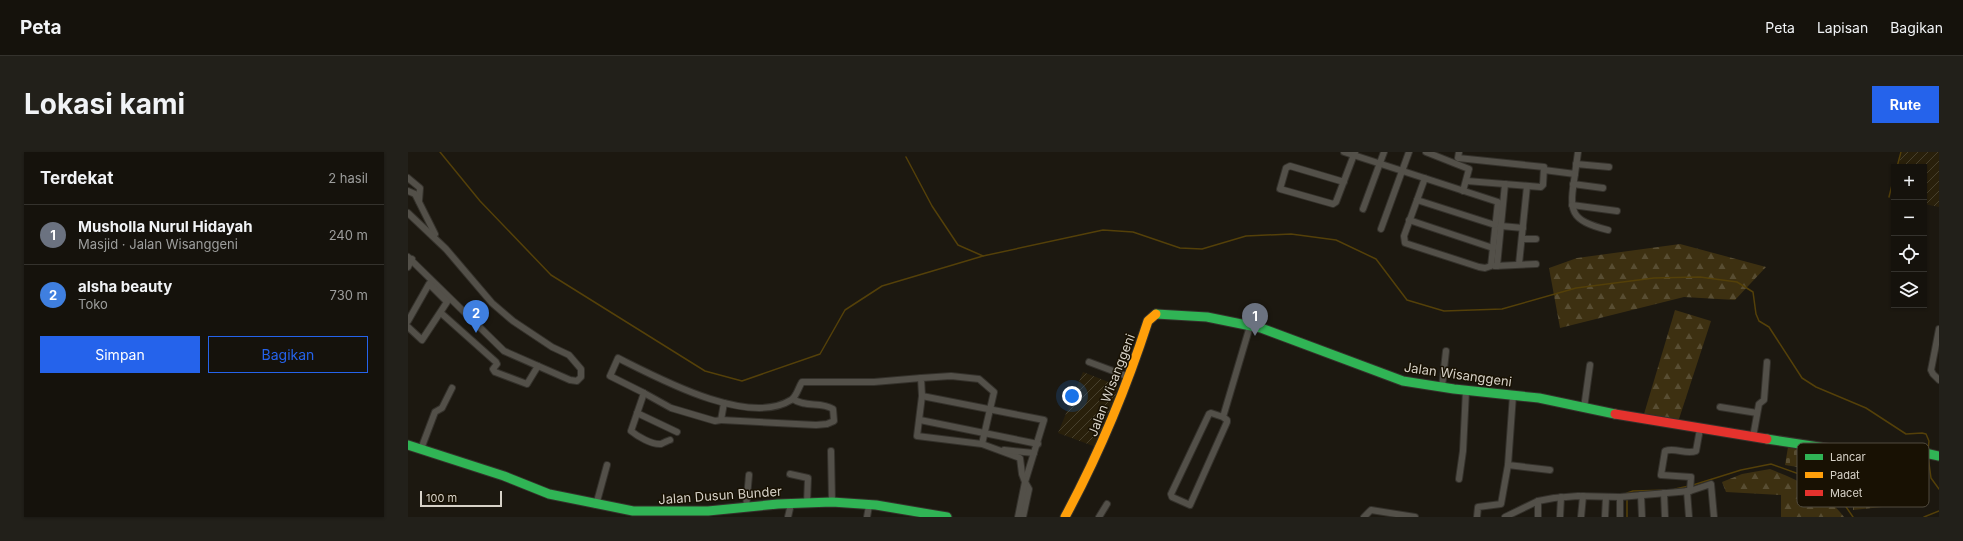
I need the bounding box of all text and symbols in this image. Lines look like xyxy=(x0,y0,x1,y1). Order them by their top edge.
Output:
text: Peta xyxy=(20,16,62,39)
text: Peta xyxy=(1765,19,1795,36)
text: Lapisan xyxy=(1817,19,1868,36)
text: Bagikan xyxy=(1890,19,1943,36)
button: Rute xyxy=(1872,86,1939,123)
text: Lokasi kami xyxy=(24,87,185,121)
map controls xyxy=(1891,164,1927,308)
button: + xyxy=(1891,164,1927,200)
text: Terdekat xyxy=(40,168,113,188)
text: 2 hasil xyxy=(328,170,368,186)
button: − xyxy=(1891,200,1927,236)
text: Musholla Nurul Hidayah xyxy=(78,217,253,236)
text: 1 xyxy=(50,227,56,243)
text: 240 m xyxy=(329,227,368,243)
text: Masjid · Jalan Wisanggeni xyxy=(78,236,238,252)
button: locate xyxy=(1891,236,1927,272)
button: layers xyxy=(1891,272,1927,308)
text: alsha beauty xyxy=(78,277,172,296)
text: 2 xyxy=(49,287,57,303)
text: 730 m xyxy=(330,287,368,303)
text: Toko xyxy=(78,296,108,312)
pin: 2 xyxy=(463,300,489,333)
pin: 1 xyxy=(1242,303,1268,336)
street label: Jalan Wisanggeni xyxy=(1084,331,1138,439)
button: Simpan xyxy=(40,336,200,373)
button: Bagikan xyxy=(208,336,368,373)
street label: Jalan Wisanggeni xyxy=(1403,359,1513,389)
your location xyxy=(1062,386,1082,406)
legend xyxy=(1797,443,1929,507)
text: Lancar xyxy=(1830,450,1866,464)
text: Padat xyxy=(1830,468,1860,482)
street label: Jalan Dusun Bunder xyxy=(658,483,782,507)
text: Macet xyxy=(1830,486,1863,500)
scale bar xyxy=(420,489,502,508)
text: 100 m xyxy=(426,491,457,505)

